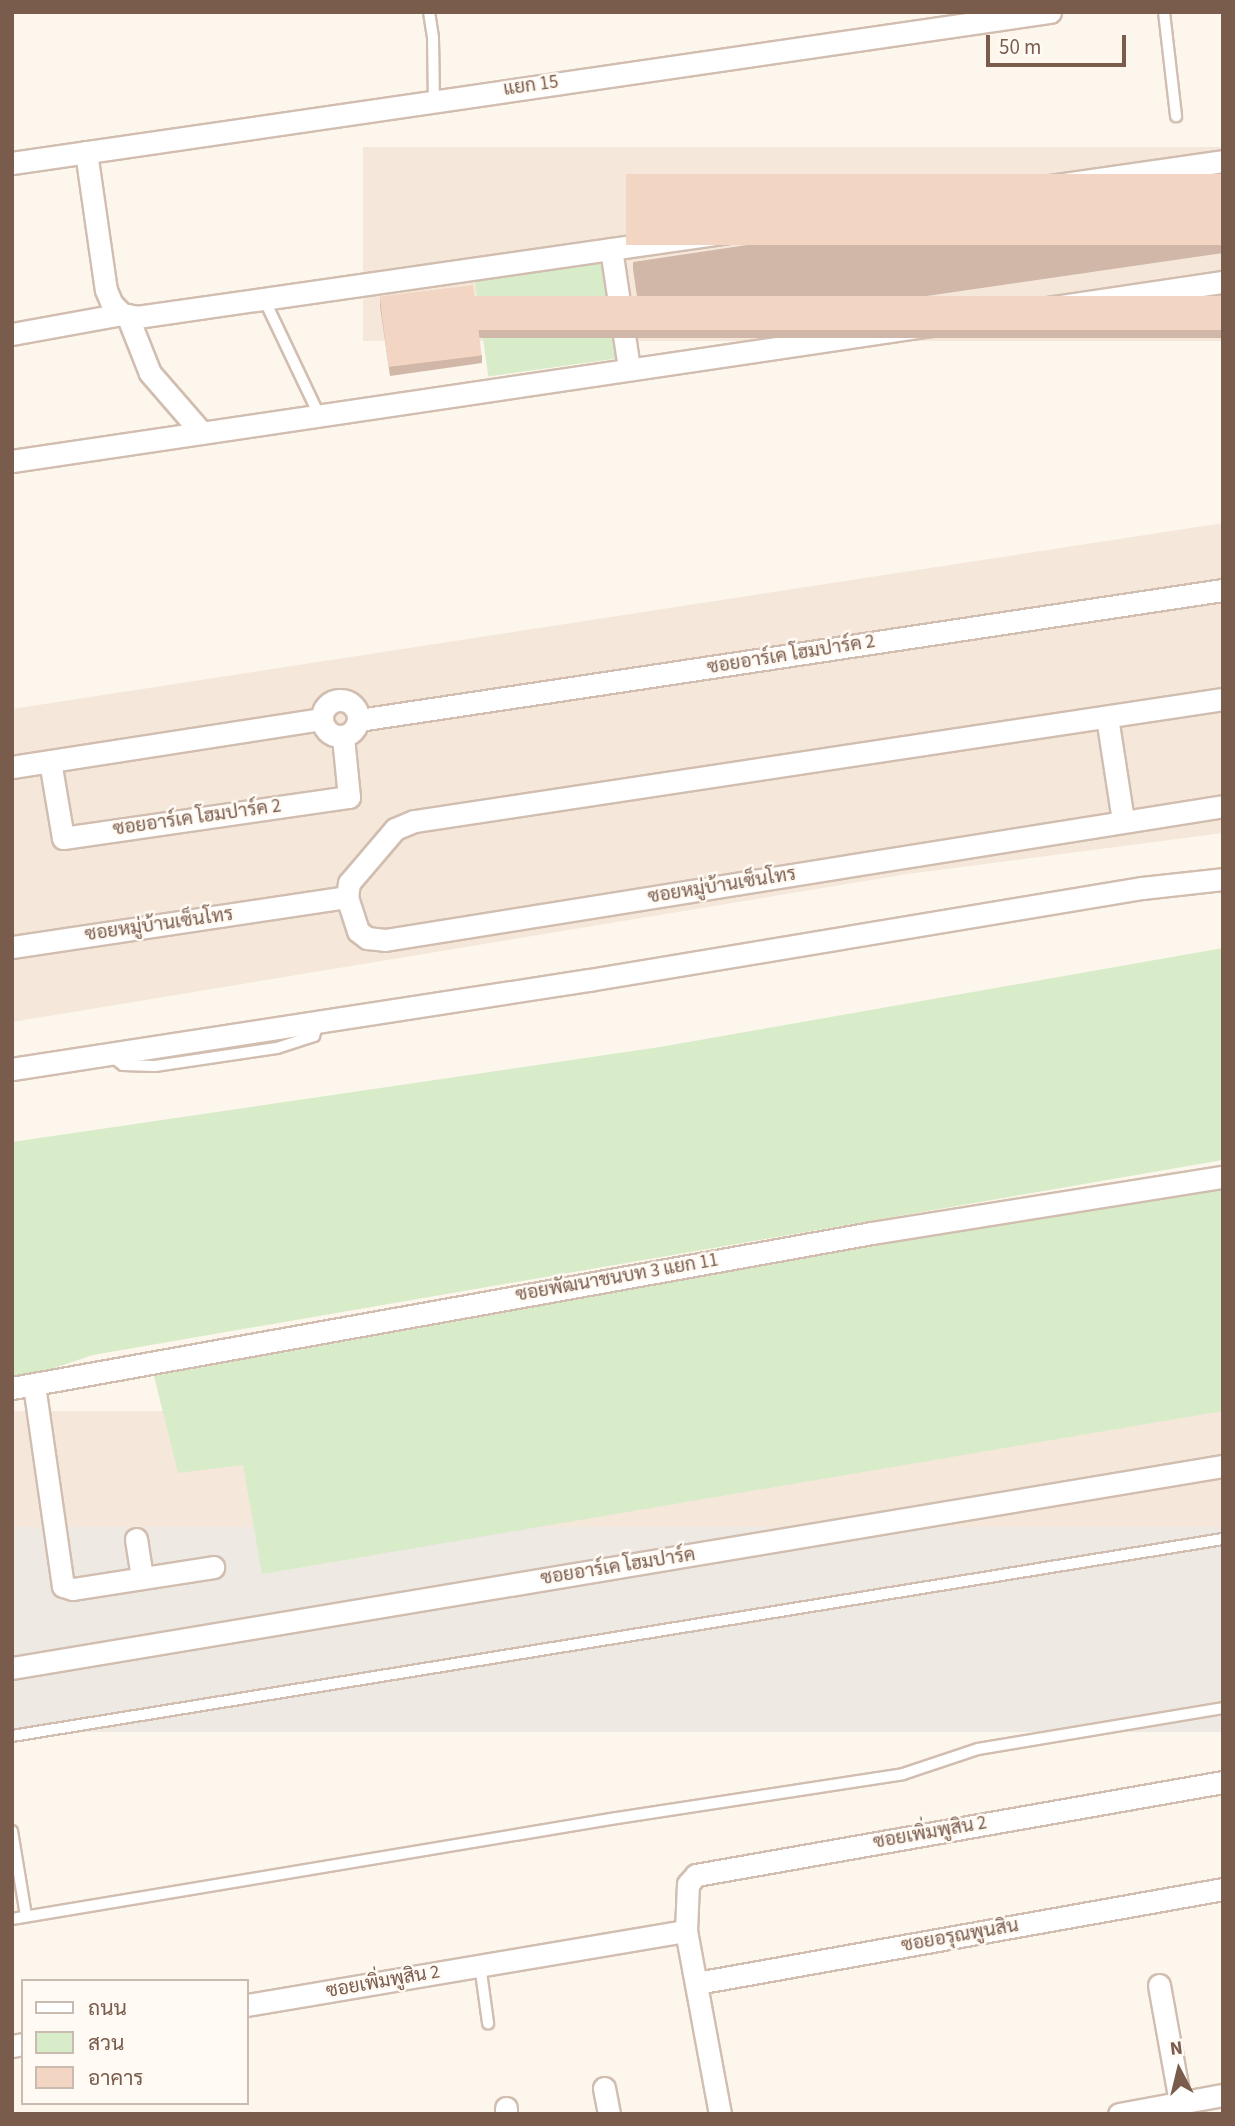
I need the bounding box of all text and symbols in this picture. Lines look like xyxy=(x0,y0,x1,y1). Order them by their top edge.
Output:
scale bar xyxy=(990,21,1130,65)
text: 50 m xyxy=(999,32,1041,62)
street label: แยก 15 xyxy=(502,71,560,101)
street label: ซอยอาร์เค โฮมปาร์ค 2 xyxy=(705,630,877,680)
street label: ซอยอาร์เค โฮมปาร์ค 2 xyxy=(111,795,283,841)
street label: ซอยหมู่บ้านเซ็นโทร xyxy=(646,863,798,909)
street label: ซอยหมู่บ้านเซ็นโทร xyxy=(83,903,235,947)
street label: ซอยพัฒนาชนบท 3 แยก 11 xyxy=(514,1249,720,1307)
street label: ซอยอาร์เค โฮมปาร์ค xyxy=(539,1544,697,1590)
street label: ซอยเพิ่มพูสิน 2 xyxy=(871,1812,989,1854)
street label: ซอยอรุณพูนสิน xyxy=(900,1914,1020,1958)
street label: ซอยเพิ่มพูสิน 2 xyxy=(324,1961,442,2003)
legend xyxy=(21,1979,248,2105)
text: ถนน xyxy=(88,1993,127,2023)
text: สวน xyxy=(88,2028,124,2058)
text: N xyxy=(1168,2034,1184,2063)
north arrow xyxy=(1144,2035,1214,2105)
text: อาคาร xyxy=(88,2063,144,2093)

